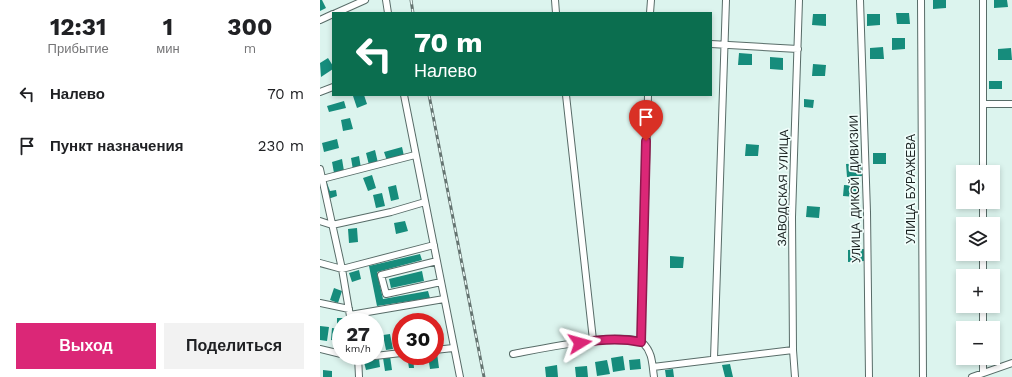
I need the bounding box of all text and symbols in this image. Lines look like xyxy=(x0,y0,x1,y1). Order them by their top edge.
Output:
text: 12:31 xyxy=(50,13,106,41)
text: 1 xyxy=(163,13,173,41)
text: 300 xyxy=(227,13,272,41)
text: 70 m xyxy=(414,26,483,59)
icon: left xyxy=(348,28,400,80)
text: Прибытие xyxy=(48,41,109,56)
text: мин xyxy=(156,41,180,56)
text: m xyxy=(244,41,256,56)
text: Налево xyxy=(414,60,477,81)
icon: left xyxy=(16,83,38,105)
text: Налево xyxy=(50,85,105,103)
text: 70 m xyxy=(267,85,304,103)
pin xyxy=(629,100,663,141)
icon: arrive xyxy=(635,106,657,128)
street label: УЛИЦА ДИКОЙ ДИВИЗИИ xyxy=(846,115,863,263)
street label: ЗАВОДСКАЯ УЛИЦА xyxy=(775,129,791,247)
street label: УЛИЦА БУРАЖЕВА xyxy=(904,134,918,244)
icon: arrive xyxy=(16,135,38,157)
text: Пункт назначения xyxy=(50,137,183,155)
text: 230 m xyxy=(258,137,304,155)
map controls xyxy=(956,165,1000,365)
button: sound xyxy=(956,165,1000,209)
button: layers xyxy=(956,217,1000,261)
button: + xyxy=(956,269,1000,313)
speed limit sign: 30 xyxy=(392,313,444,365)
button: − xyxy=(956,321,1000,365)
text: 27 xyxy=(346,322,370,346)
position arrow xyxy=(559,322,601,364)
button: Выход xyxy=(16,323,156,369)
button: Поделиться xyxy=(164,323,304,369)
text: km/h xyxy=(345,343,371,354)

